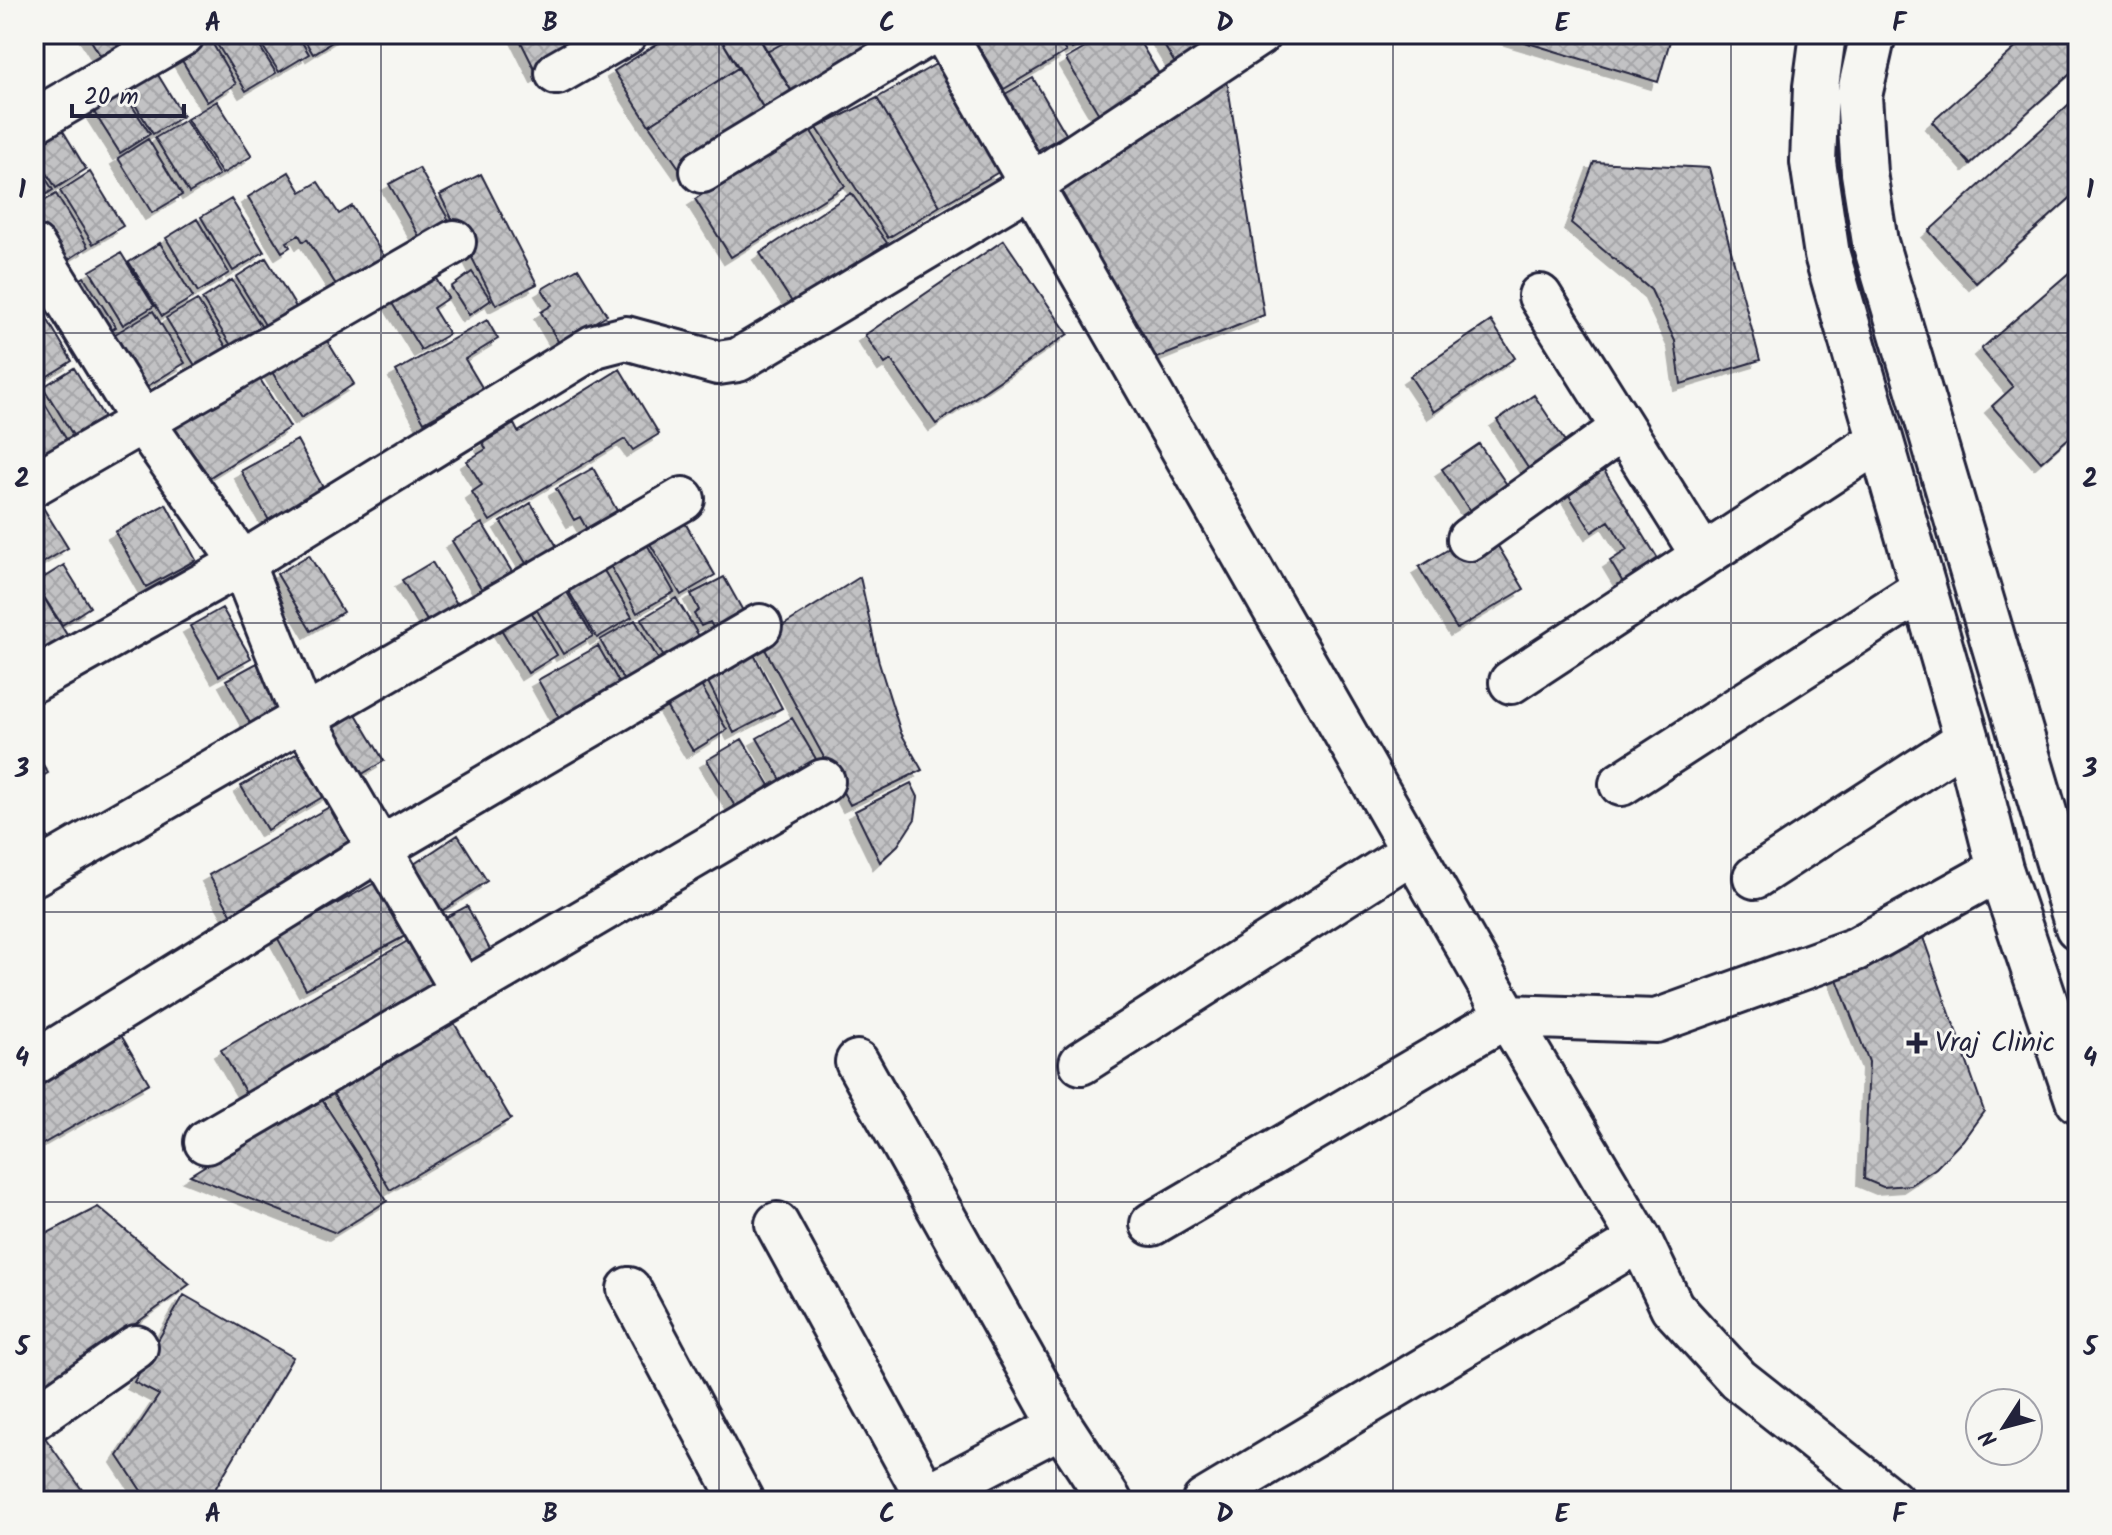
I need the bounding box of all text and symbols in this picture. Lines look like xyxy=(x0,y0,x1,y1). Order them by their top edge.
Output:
text: A xyxy=(205,3,221,45)
text: B xyxy=(542,3,558,45)
text: C xyxy=(879,3,895,45)
text: D xyxy=(1216,3,1234,45)
text: E xyxy=(1555,3,1571,45)
text: F xyxy=(1892,3,1908,45)
scale bar xyxy=(72,68,184,118)
text: 20 m xyxy=(84,78,139,117)
text: 1 xyxy=(18,170,26,212)
text: 1 xyxy=(2086,170,2094,212)
text: 2 xyxy=(14,459,30,501)
text: 2 xyxy=(2082,459,2098,501)
text: 3 xyxy=(14,749,29,791)
text: 3 xyxy=(2082,749,2097,791)
place label: Vraj Clinic xyxy=(1935,1021,2055,1066)
marker: Vraj Clinic xyxy=(1906,1032,1928,1054)
text: 4 xyxy=(15,1038,29,1080)
text: 4 xyxy=(2083,1038,2097,1080)
text: 5 xyxy=(14,1327,30,1369)
text: 5 xyxy=(2082,1327,2098,1369)
north arrow xyxy=(1964,1387,2044,1467)
text: N xyxy=(1972,1421,2008,1453)
text: A xyxy=(205,1494,221,1535)
text: B xyxy=(542,1494,558,1535)
text: C xyxy=(879,1494,895,1535)
text: D xyxy=(1216,1494,1234,1535)
text: E xyxy=(1555,1494,1571,1535)
text: F xyxy=(1892,1494,1908,1535)

